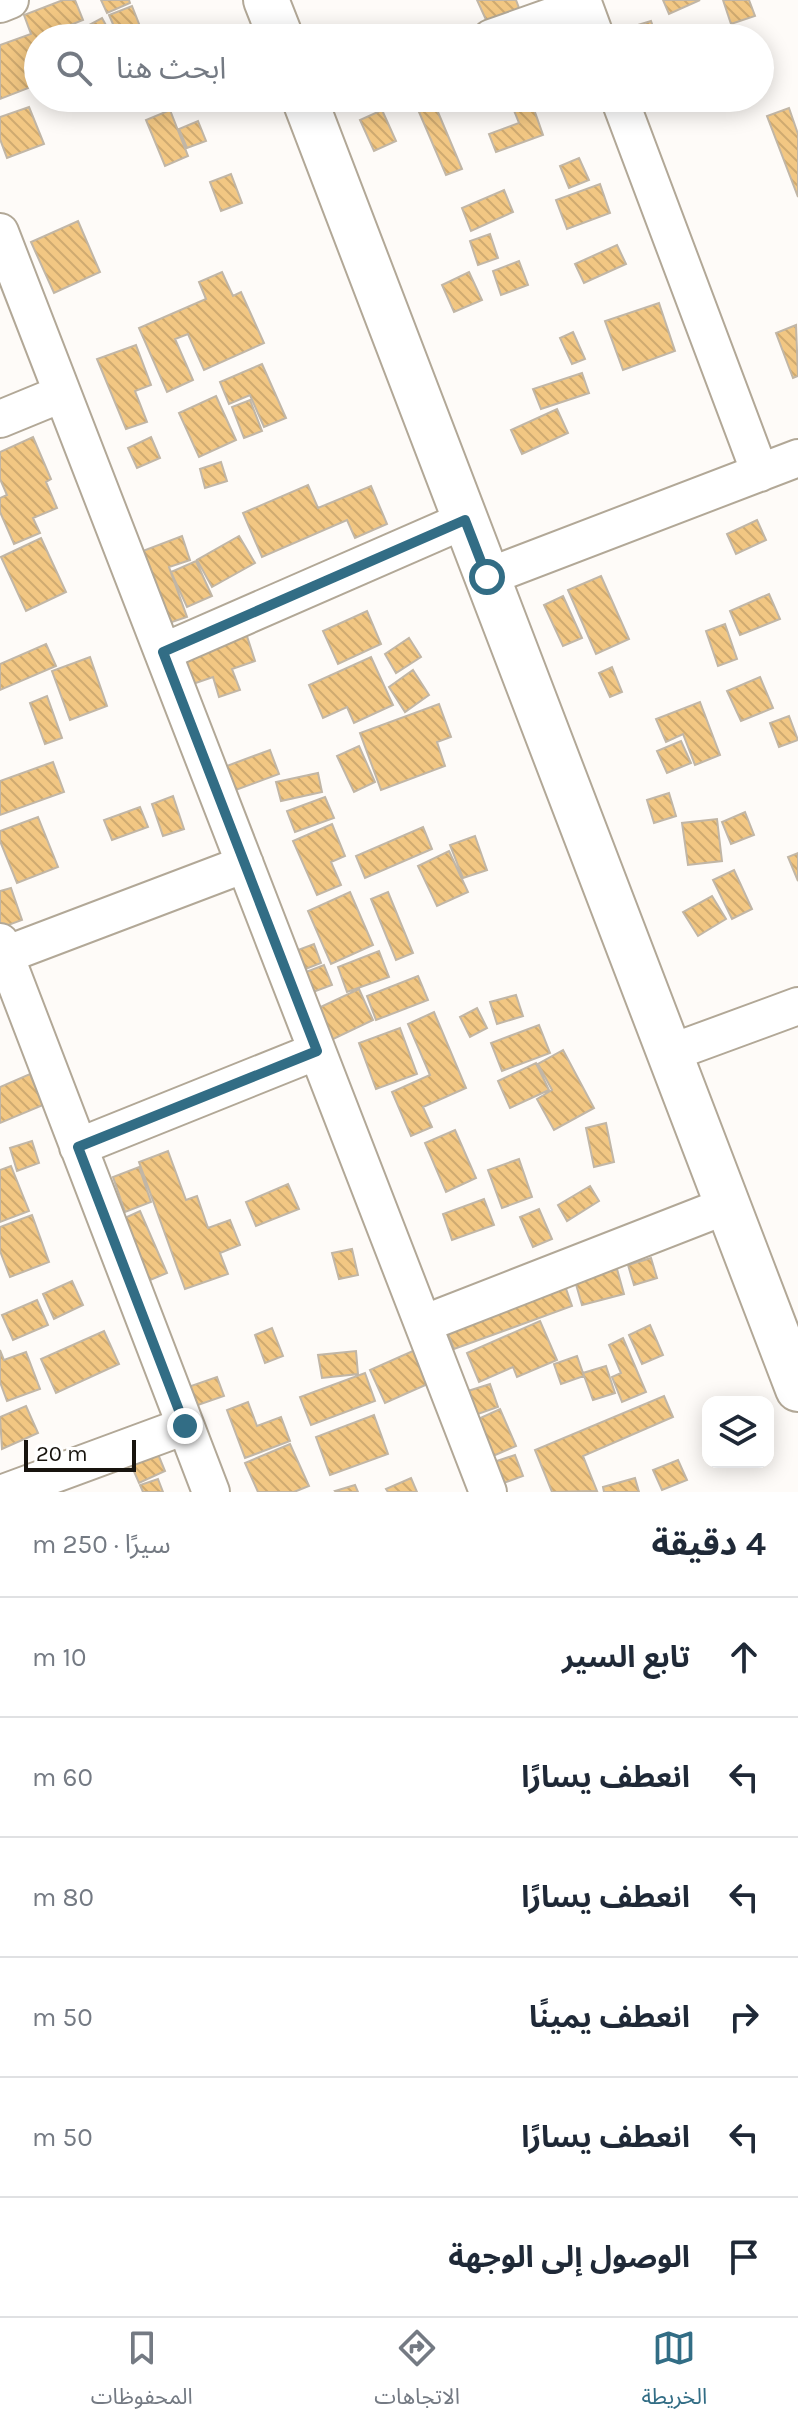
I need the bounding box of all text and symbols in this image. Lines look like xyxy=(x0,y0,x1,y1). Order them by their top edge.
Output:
search box xyxy=(24,24,774,112)
icon: search xyxy=(52,46,96,90)
text: ابحث هنا xyxy=(116,50,226,86)
route start xyxy=(469,559,505,595)
map controls xyxy=(702,1396,774,1468)
button: layers xyxy=(702,1396,774,1468)
route end xyxy=(167,1408,203,1444)
scale bar xyxy=(24,1436,136,1472)
text: 20 m xyxy=(36,1441,88,1467)
text: 4 دقيقة xyxy=(652,1524,766,1564)
text: سيرًا · 250 m xyxy=(32,1529,171,1560)
icon: ahead xyxy=(722,1635,766,1679)
text: تابع السير xyxy=(562,1639,690,1675)
text: 10 m xyxy=(32,1642,87,1673)
icon: left xyxy=(722,1755,766,1799)
text: انعطف يسارًا xyxy=(521,1759,690,1795)
text: 60 m xyxy=(32,1762,93,1793)
icon: left xyxy=(722,1875,766,1919)
text: انعطف يسارًا xyxy=(521,1879,690,1915)
text: 80 m xyxy=(32,1882,94,1913)
icon: right xyxy=(722,1995,766,2039)
text: انعطف يمينًا xyxy=(529,1999,690,2035)
text: 50 m xyxy=(32,2002,93,2033)
icon: left xyxy=(722,2115,766,2159)
text: انعطف يسارًا xyxy=(521,2119,690,2155)
text: 50 m xyxy=(32,2122,93,2153)
icon: arrive xyxy=(722,2235,766,2279)
text: الوصول إلى الوجهة xyxy=(448,2239,690,2275)
tab: المحفوظات xyxy=(91,2326,193,2420)
tab: الاتجاهات xyxy=(374,2326,460,2420)
tab: الخريطة xyxy=(641,2326,707,2420)

